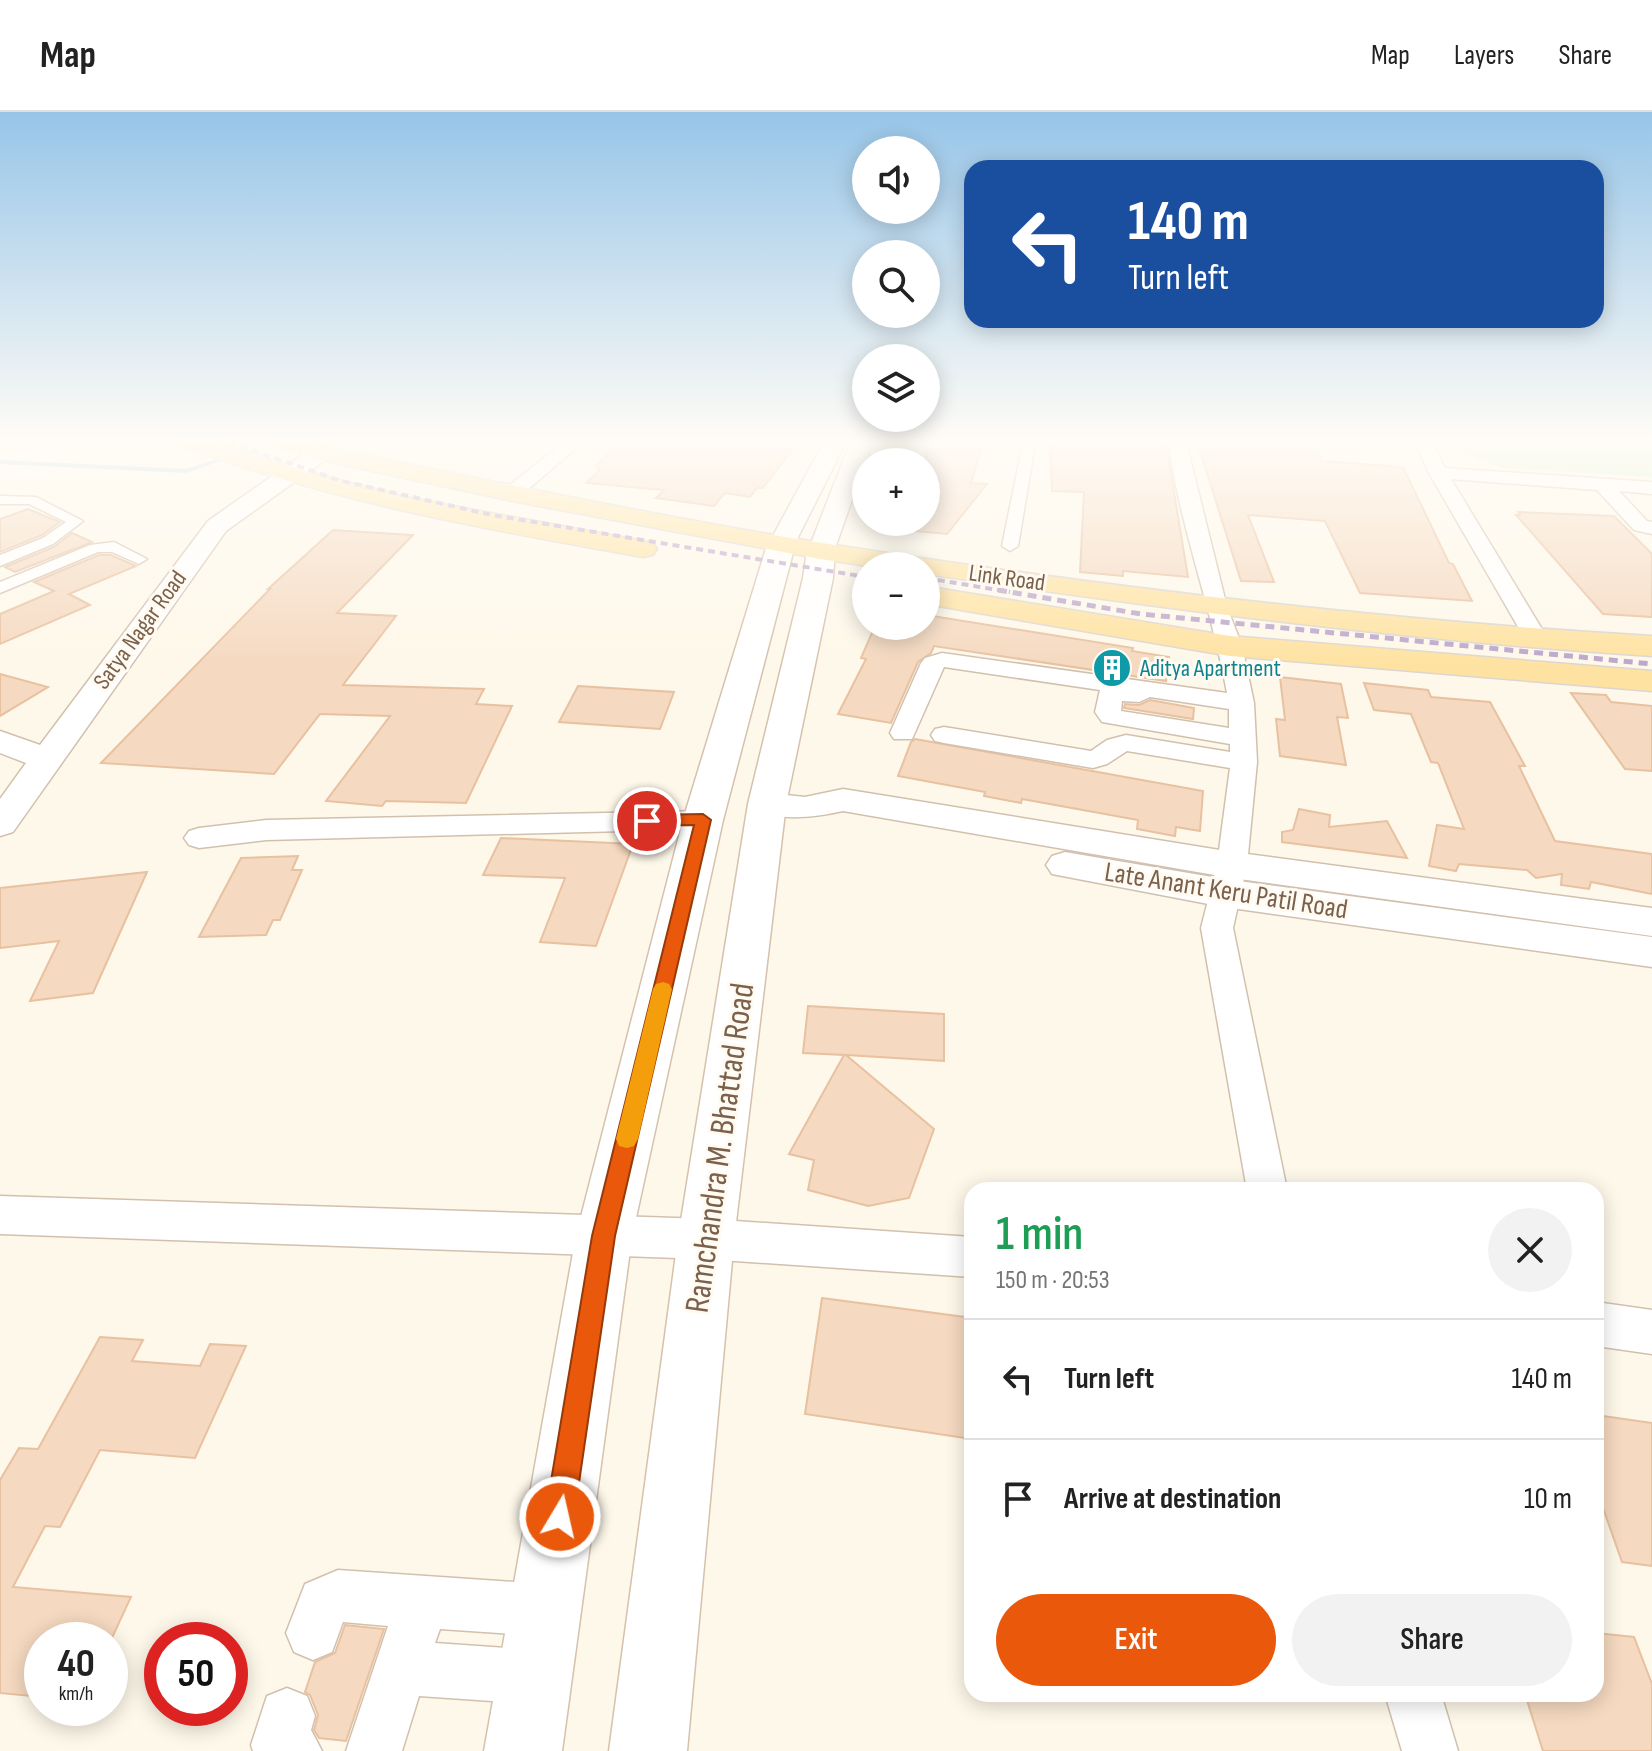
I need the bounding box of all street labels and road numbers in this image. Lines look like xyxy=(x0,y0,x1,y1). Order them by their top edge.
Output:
street label: Link Road xyxy=(967,558,1047,598)
street label: Satya Nagar Road xyxy=(87,565,193,695)
street label: Late Anant Keru Patil Road xyxy=(1102,855,1350,927)
street label: Ramchandra M. Bhattad Road xyxy=(677,980,763,1316)

